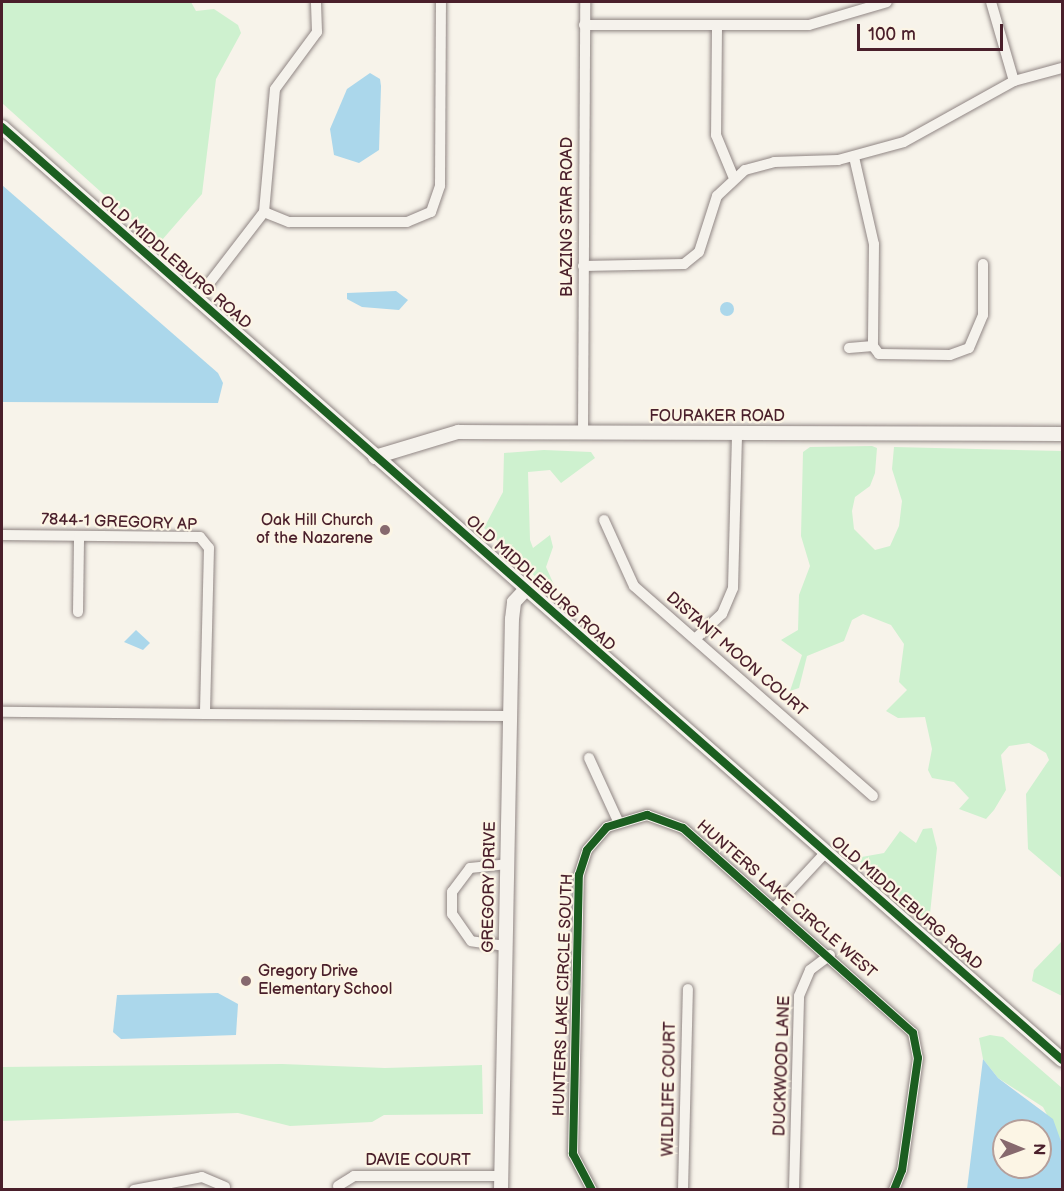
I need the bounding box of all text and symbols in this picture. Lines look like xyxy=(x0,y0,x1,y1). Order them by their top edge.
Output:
scale bar xyxy=(860,12,1006,50)
text: 100 m xyxy=(868,24,916,45)
street label: BLAZING STAR ROAD xyxy=(558,137,578,297)
street label: OLD MIDDLEBURG ROAD xyxy=(95,192,255,334)
street label: FOURAKER ROAD xyxy=(649,407,785,427)
street label: 7844-1 GREGORY AP xyxy=(41,511,197,535)
place label: Oak Hill Church of the Nazarene xyxy=(256,511,373,549)
street label: OLD MIDDLEBURG ROAD xyxy=(461,512,619,656)
marker: Oak Hill Church of the Nazarene xyxy=(378,523,392,537)
street label: DISTANT MOON COURT xyxy=(662,589,810,721)
street label: HUNTERS LAKE CIRCLE WEST xyxy=(692,817,880,983)
street label: GREGORY DRIVE xyxy=(479,821,501,953)
street label: OLD MIDDLEBURG ROAD xyxy=(826,833,986,975)
street label: HUNTERS LAKE CIRCLE SOUTH xyxy=(550,873,578,1117)
place label: Gregory Drive Elementary School xyxy=(258,962,394,1000)
marker: Gregory Drive Elementary School xyxy=(239,974,253,988)
street label: DUCKWOOD LANE xyxy=(771,995,795,1137)
street label: WILDLIFE COURT xyxy=(659,1021,681,1157)
north arrow xyxy=(992,1119,1052,1179)
text: N xyxy=(1029,1143,1048,1155)
street label: DAVIE COURT xyxy=(365,1151,471,1171)

